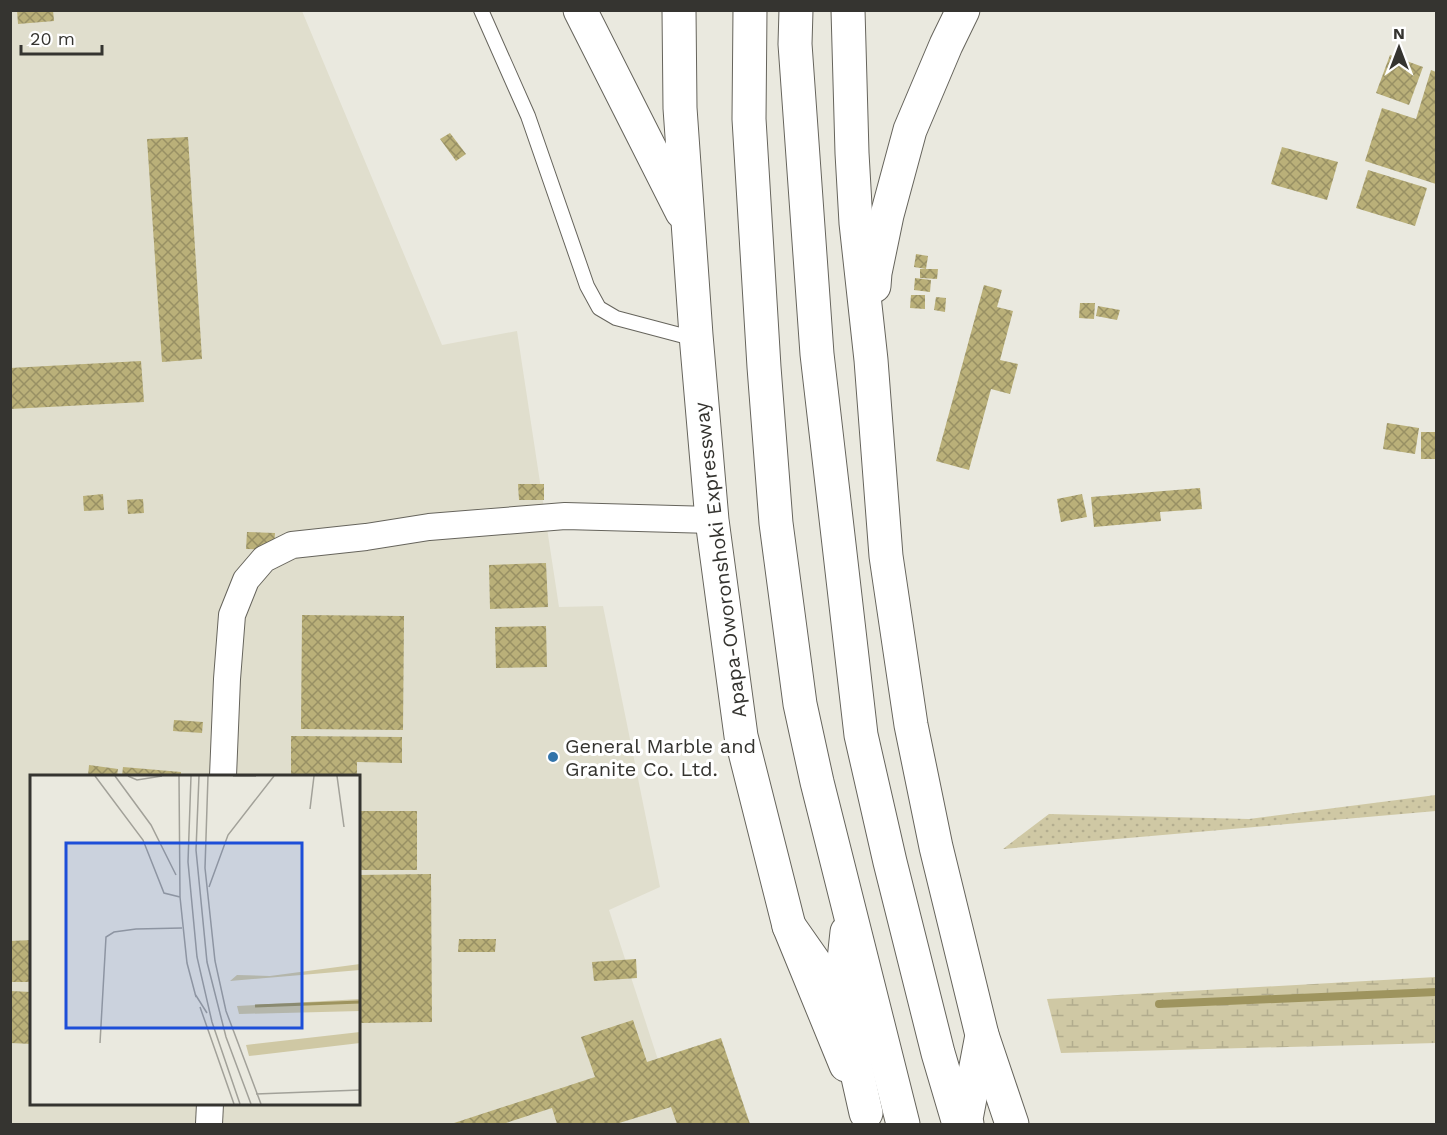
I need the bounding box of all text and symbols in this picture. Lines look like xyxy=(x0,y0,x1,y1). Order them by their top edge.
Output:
scale bar xyxy=(21,18,102,56)
north arrow xyxy=(1369,18,1429,78)
text: N xyxy=(1393,24,1405,43)
text: 20 m xyxy=(30,28,75,49)
street label: Apapa-Oworonshoki Expressway xyxy=(689,400,751,719)
place label: General Marble and Granite Co. Ltd. xyxy=(565,734,756,781)
marker: General Marble and Granite Co. Ltd. xyxy=(546,750,560,764)
inset map xyxy=(30,775,360,1105)

